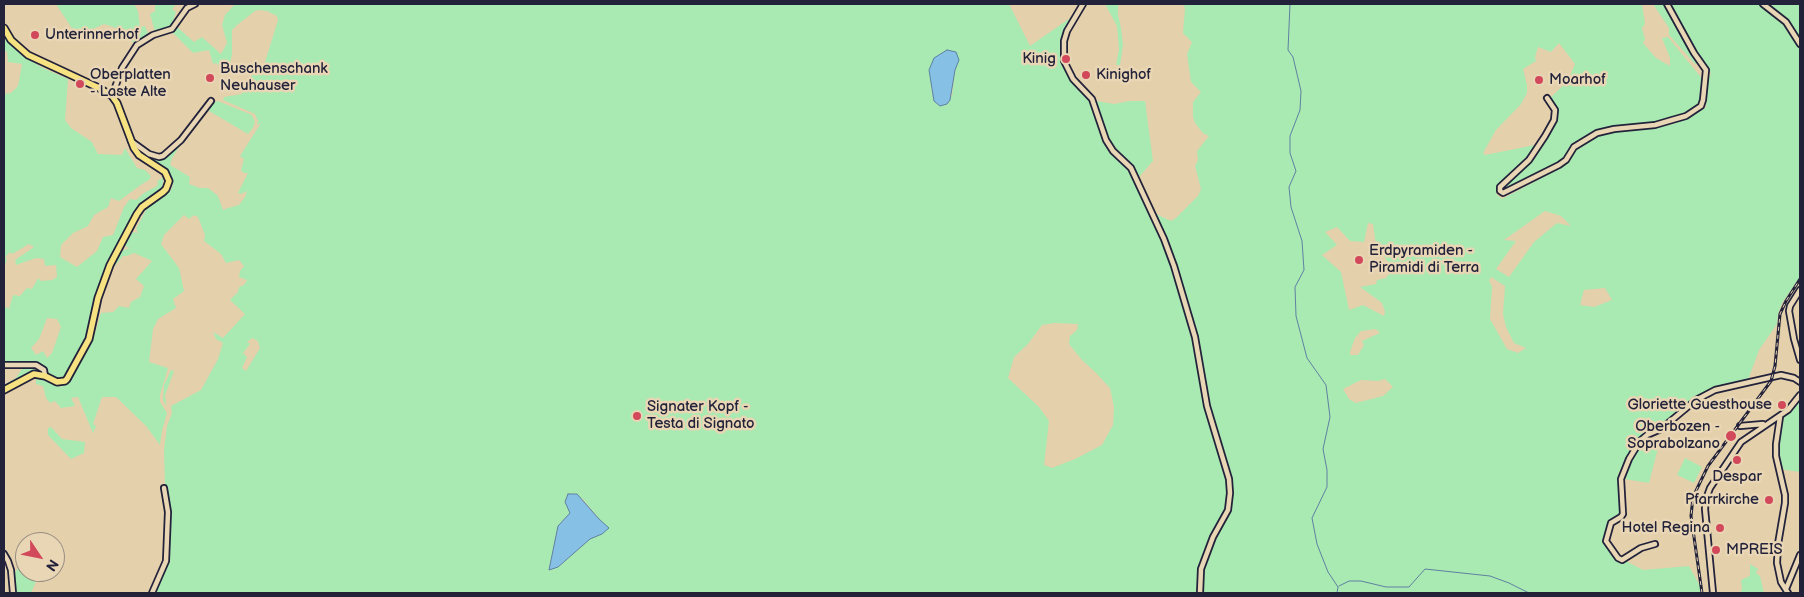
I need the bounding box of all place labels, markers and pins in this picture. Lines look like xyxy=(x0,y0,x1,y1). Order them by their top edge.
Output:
place label: Unterinnerhof xyxy=(45,26,139,44)
marker: Unterinnerhof xyxy=(29,29,41,41)
place label: Kinig xyxy=(1022,50,1056,68)
marker: Kinig xyxy=(1060,53,1072,65)
place label: Buschenschank Neuhauser xyxy=(220,60,328,95)
place label: Oberplatten - Laste Alte xyxy=(90,66,171,101)
place label: Kinighof xyxy=(1096,66,1151,84)
marker: Kinighof xyxy=(1080,69,1092,81)
place label: Moarhof xyxy=(1549,71,1606,89)
marker: Buschenschank Neuhauser xyxy=(204,72,216,84)
marker: Moarhof xyxy=(1533,74,1545,86)
marker: Oberplatten - Laste Alte xyxy=(74,78,86,90)
place label: Erdpyramiden - Piramidi di Terra xyxy=(1369,242,1479,277)
marker: Erdpyramiden - Piramidi di Terra xyxy=(1353,254,1365,266)
place label: Gloriette Guesthouse xyxy=(1628,396,1772,414)
place label: Signater Kopf - Testa di Signato xyxy=(647,398,754,433)
marker: Gloriette Guesthouse xyxy=(1776,399,1788,411)
marker: Signater Kopf - Testa di Signato xyxy=(631,410,643,422)
place label: Oberbozen - Soprabolzano xyxy=(1627,418,1720,453)
marker: Oberbozen - Soprabolzano xyxy=(1724,429,1738,443)
marker: Despar xyxy=(1731,454,1743,466)
place label: Despar xyxy=(1712,468,1762,486)
place label: Pfarrkirche xyxy=(1685,491,1759,509)
marker: Pfarrkirche xyxy=(1763,494,1775,506)
place label: Hotel Regina xyxy=(1622,519,1710,537)
marker: Hotel Regina xyxy=(1714,522,1726,534)
place label: MPREIS xyxy=(1726,541,1783,559)
marker: MPREIS xyxy=(1710,544,1722,556)

